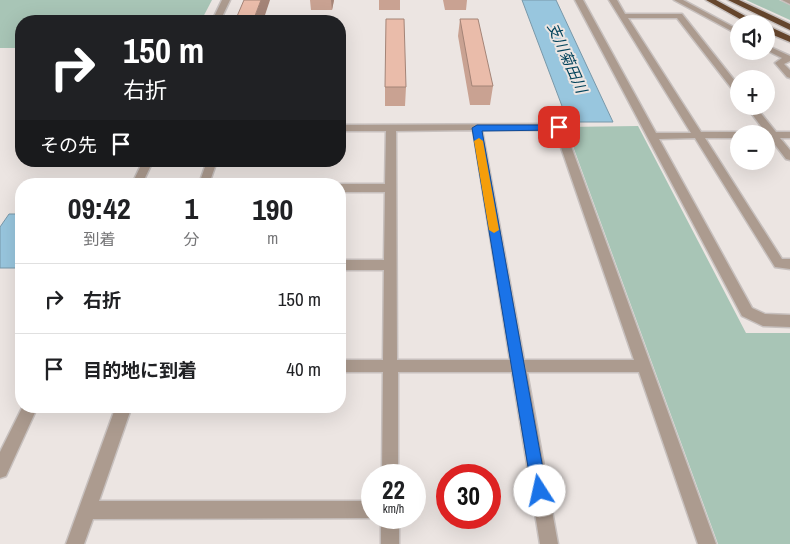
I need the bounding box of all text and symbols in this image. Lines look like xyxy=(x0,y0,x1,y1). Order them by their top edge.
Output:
map controls xyxy=(730,15,775,170)
button: sound xyxy=(730,15,775,60)
water label: 支川菊田川 xyxy=(543,19,593,98)
text: 150 m xyxy=(123,27,204,74)
icon: right xyxy=(40,35,105,100)
button: + xyxy=(730,70,775,115)
text: 右折 xyxy=(123,75,167,105)
pin xyxy=(538,106,580,148)
icon: arrive xyxy=(545,113,573,141)
button: − xyxy=(730,125,775,170)
icon: arrive xyxy=(107,130,135,158)
text: その先 xyxy=(40,132,97,158)
text: 09:42 xyxy=(68,188,131,228)
text: 1 xyxy=(185,188,198,228)
text: 190 xyxy=(252,189,293,229)
text: m xyxy=(267,227,278,249)
text: 到着 xyxy=(83,228,115,250)
text: 分 xyxy=(183,228,199,250)
icon: right xyxy=(40,285,68,313)
text: 150 m xyxy=(278,286,321,312)
text: 右折 xyxy=(83,287,121,313)
icon: arrive xyxy=(40,355,68,383)
text: 40 m xyxy=(286,356,321,382)
text: 目的地に到着 xyxy=(83,357,197,383)
speed limit sign: 30 xyxy=(436,464,501,529)
position arrow xyxy=(513,464,565,516)
text: 22 xyxy=(382,473,405,507)
text: km/h xyxy=(383,501,404,517)

